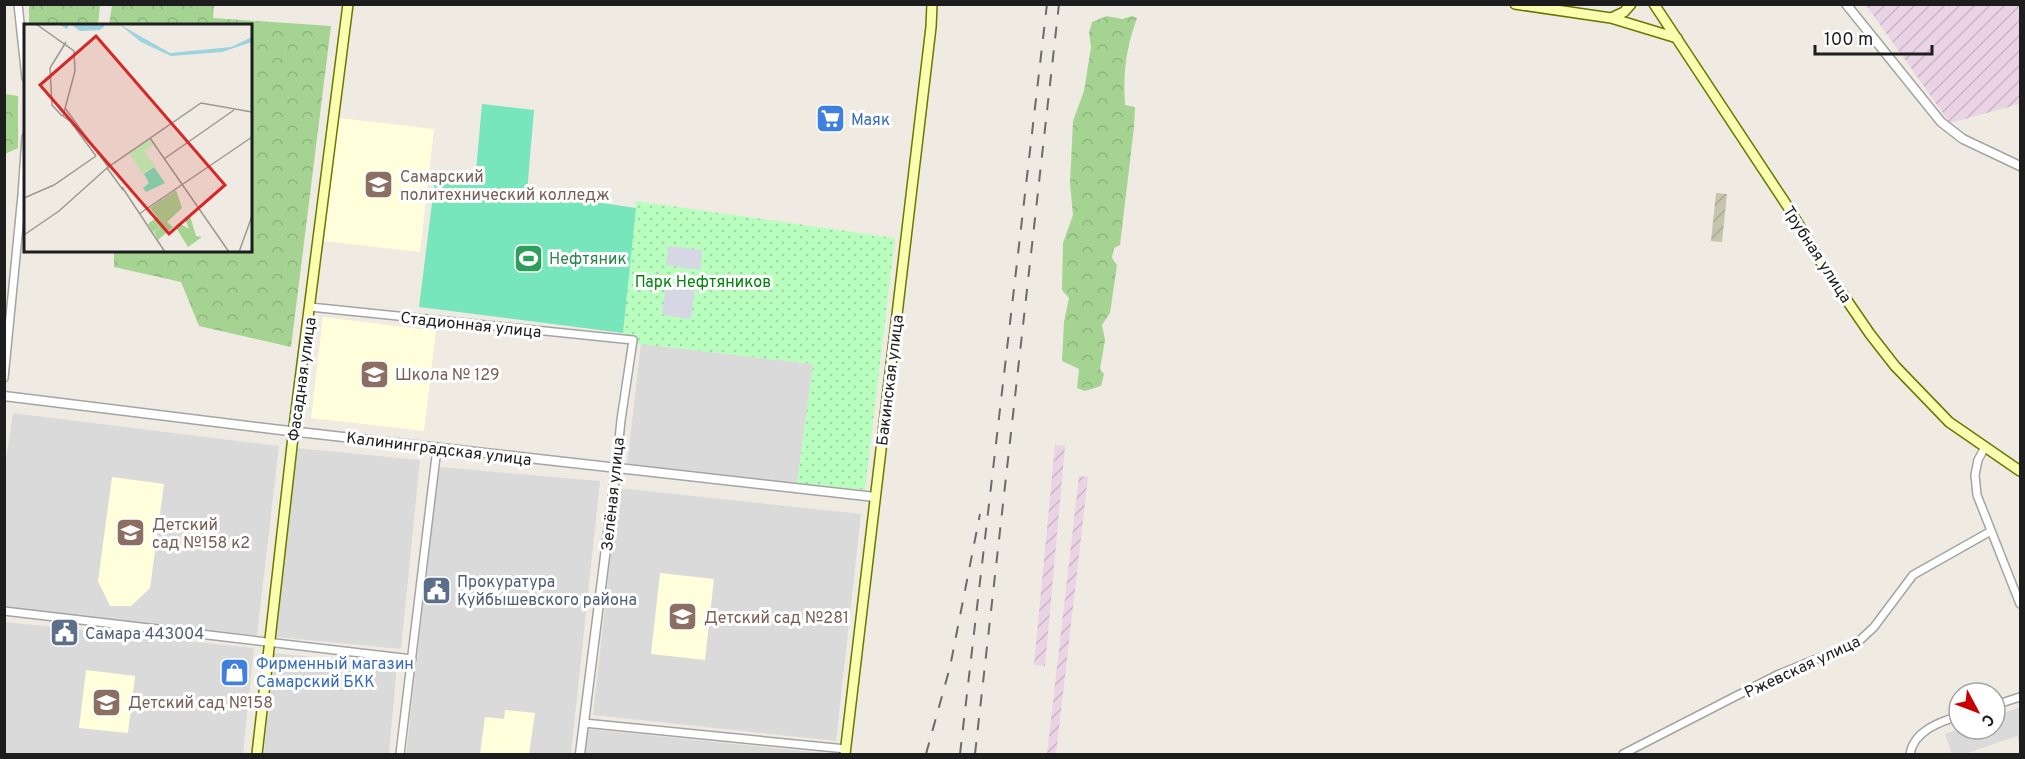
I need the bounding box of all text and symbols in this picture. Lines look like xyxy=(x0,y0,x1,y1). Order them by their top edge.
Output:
scale bar xyxy=(1815,18,1932,56)
inset map xyxy=(24,24,252,252)
text: 100 m xyxy=(1824,29,1873,52)
supermarket icon: Маяк xyxy=(814,103,846,135)
place label: Маяк xyxy=(851,111,890,131)
place label: Самарский политехнический колледж xyxy=(400,168,610,206)
school or university icon: Самарский политехнический колледж xyxy=(363,169,395,201)
street label: Трубная улица xyxy=(1778,203,1855,307)
sports icon: Нефтяник xyxy=(512,242,544,274)
place label: Нефтяник xyxy=(549,250,627,270)
park label: Парк Нефтяников xyxy=(635,273,771,293)
street label: Стадионная улица xyxy=(399,309,542,343)
street label: Бакинская улица xyxy=(873,314,909,447)
street label: Фасадная улица xyxy=(284,316,322,443)
school or university icon: Школа № 129 xyxy=(358,358,390,390)
place label: Школа № 129 xyxy=(395,366,500,386)
street label: Калининградская улица xyxy=(345,429,533,471)
street label: Зелёная улица xyxy=(598,436,630,552)
place label: Детский сад №158 к2 xyxy=(152,516,250,554)
school or university icon: Детский сад №158 к2 xyxy=(115,517,147,549)
place label: Прокуратура Куйбышевского района xyxy=(457,573,637,611)
public building icon: Прокуратура Куйбышевского района xyxy=(420,574,452,606)
school or university icon: Детский сад №281 xyxy=(667,601,699,633)
place label: Детский сад №281 xyxy=(704,609,849,629)
public building icon: Самара 443004 xyxy=(48,617,80,649)
place label: Самара 443004 xyxy=(85,625,204,645)
street label: Ржевская улица xyxy=(1742,632,1864,703)
place label: Фирменный магазин Самарский БКК xyxy=(256,655,414,693)
shop icon: Фирменный магазин Самарский БКК xyxy=(219,656,251,688)
north arrow xyxy=(1947,681,2007,741)
school or university icon: Детский сад №158 xyxy=(91,686,123,718)
place label: Детский сад №158 xyxy=(128,694,273,714)
text: С xyxy=(1976,709,1998,730)

